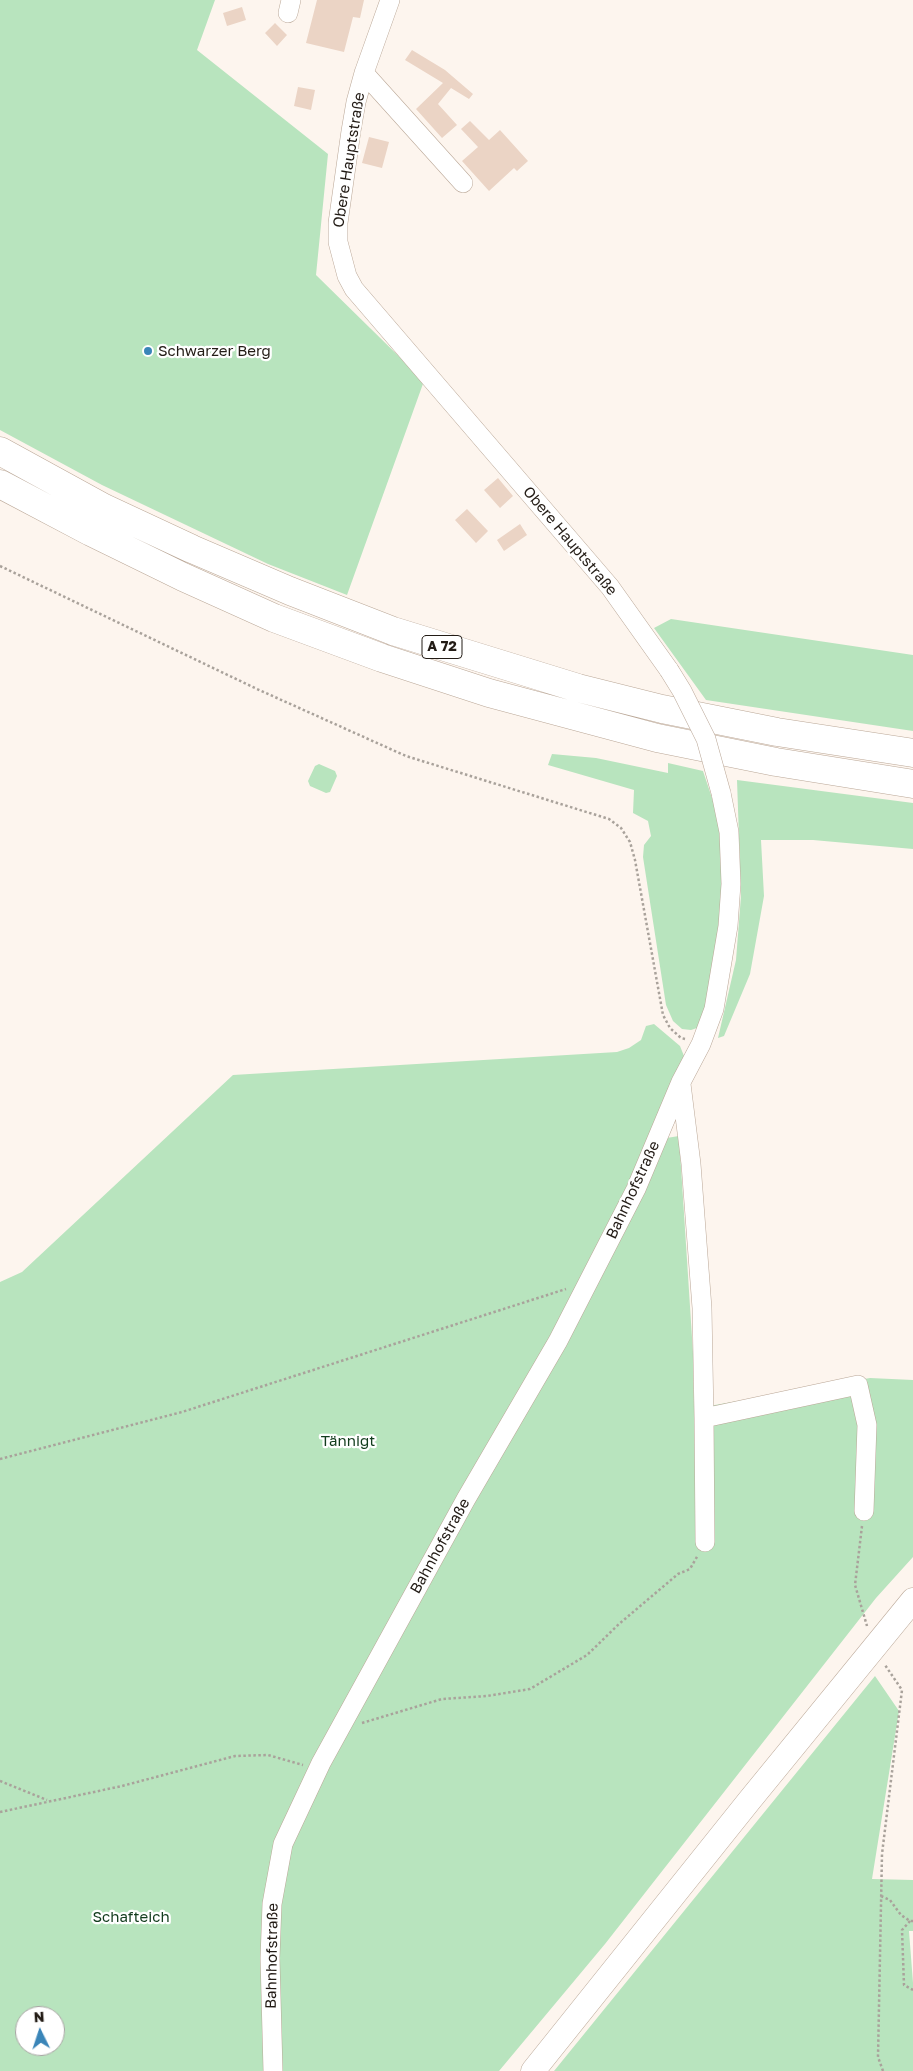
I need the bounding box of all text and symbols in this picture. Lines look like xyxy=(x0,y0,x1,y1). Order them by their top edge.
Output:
street label: Obere Hauptstraße xyxy=(329,91,369,229)
place label: Schwarzer Berg xyxy=(158,342,271,360)
marker: Schwarzer Berg xyxy=(142,345,154,357)
street label: Obere Hauptstraße xyxy=(519,483,621,599)
road number: A 72 xyxy=(422,636,462,659)
street label: Bahnhofstraße xyxy=(602,1138,664,1242)
park label: Tännigt xyxy=(321,1432,375,1450)
street label: Bahnhofstraße xyxy=(406,1495,474,1597)
street label: Bahnhofstraße xyxy=(262,1903,282,2009)
park label: Schafteich xyxy=(92,1908,170,1926)
north arrow xyxy=(15,2006,65,2056)
text: N xyxy=(33,2008,45,2025)

